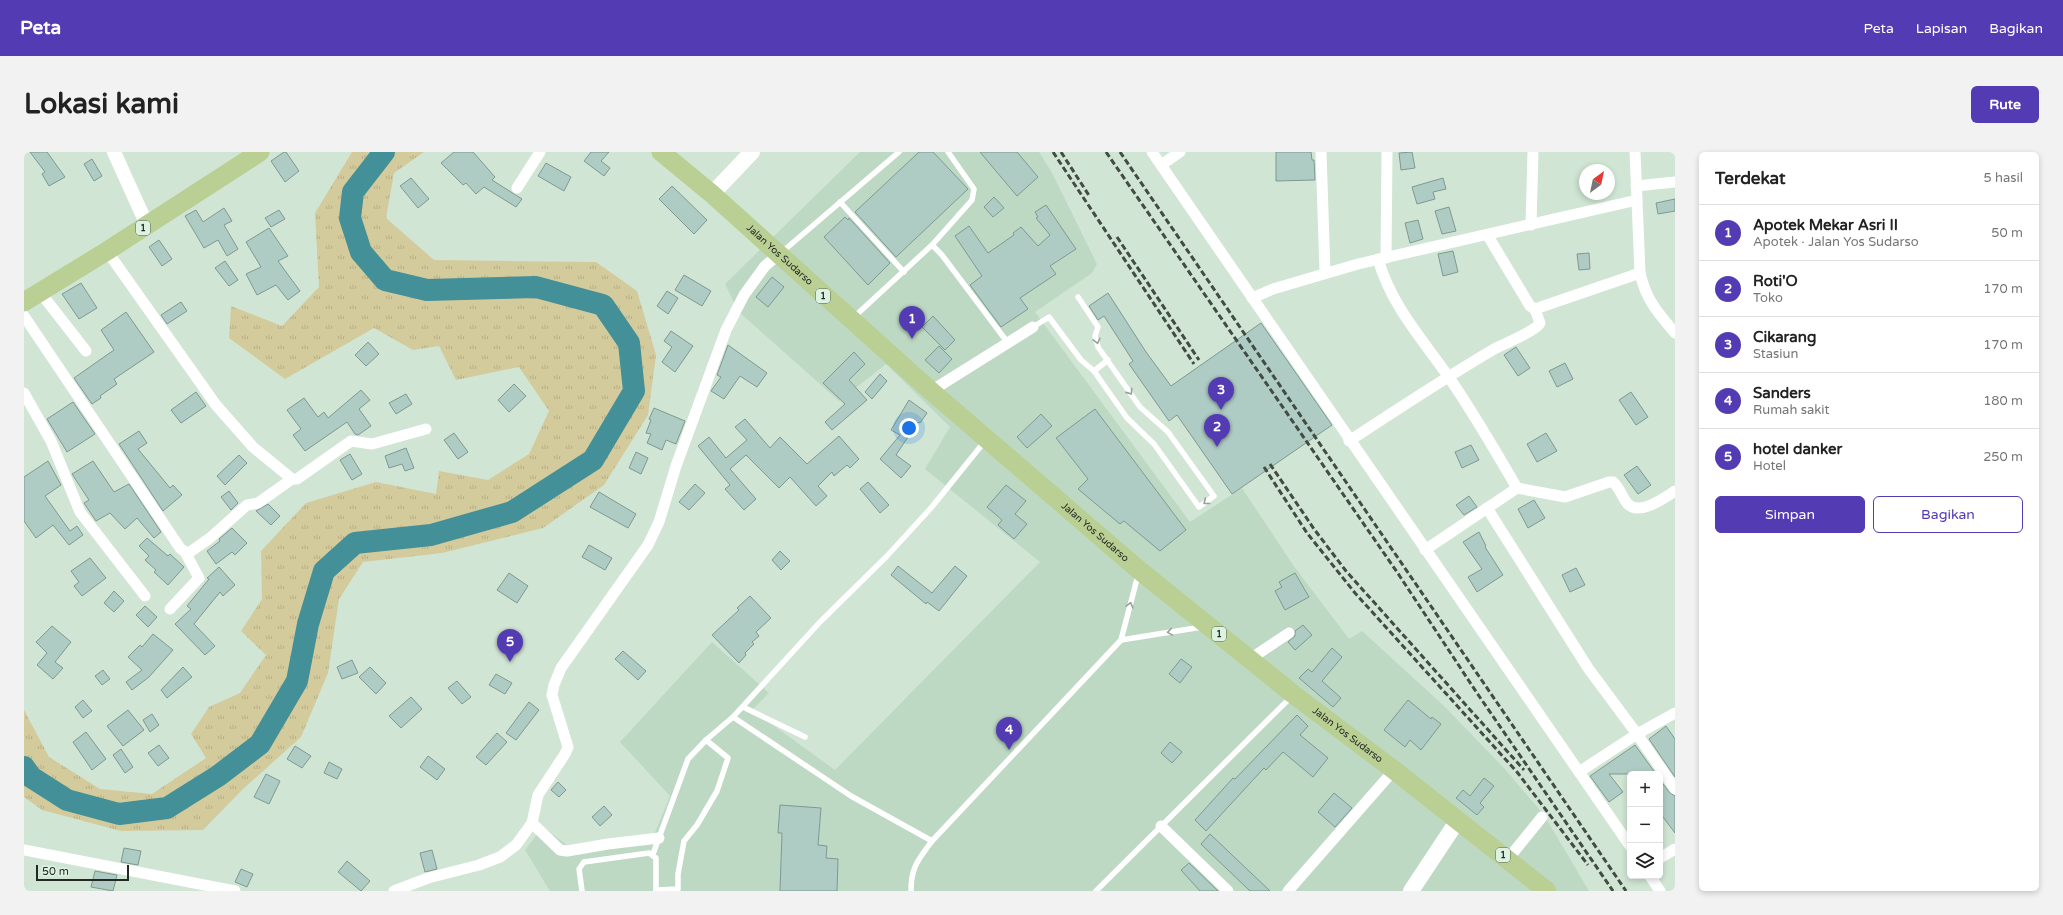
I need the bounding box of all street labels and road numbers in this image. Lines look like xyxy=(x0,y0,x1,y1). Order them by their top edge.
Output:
road number: 1 xyxy=(136,221,150,235)
street label: Jalan Yos Sudarso xyxy=(744,222,815,288)
road number: 1 xyxy=(816,289,830,303)
street label: Jalan Yos Sudarso xyxy=(1059,500,1131,564)
road number: 1 xyxy=(1212,627,1226,641)
street label: Jalan Yos Sudarso xyxy=(1310,705,1385,765)
road number: 1 xyxy=(1496,848,1510,862)

